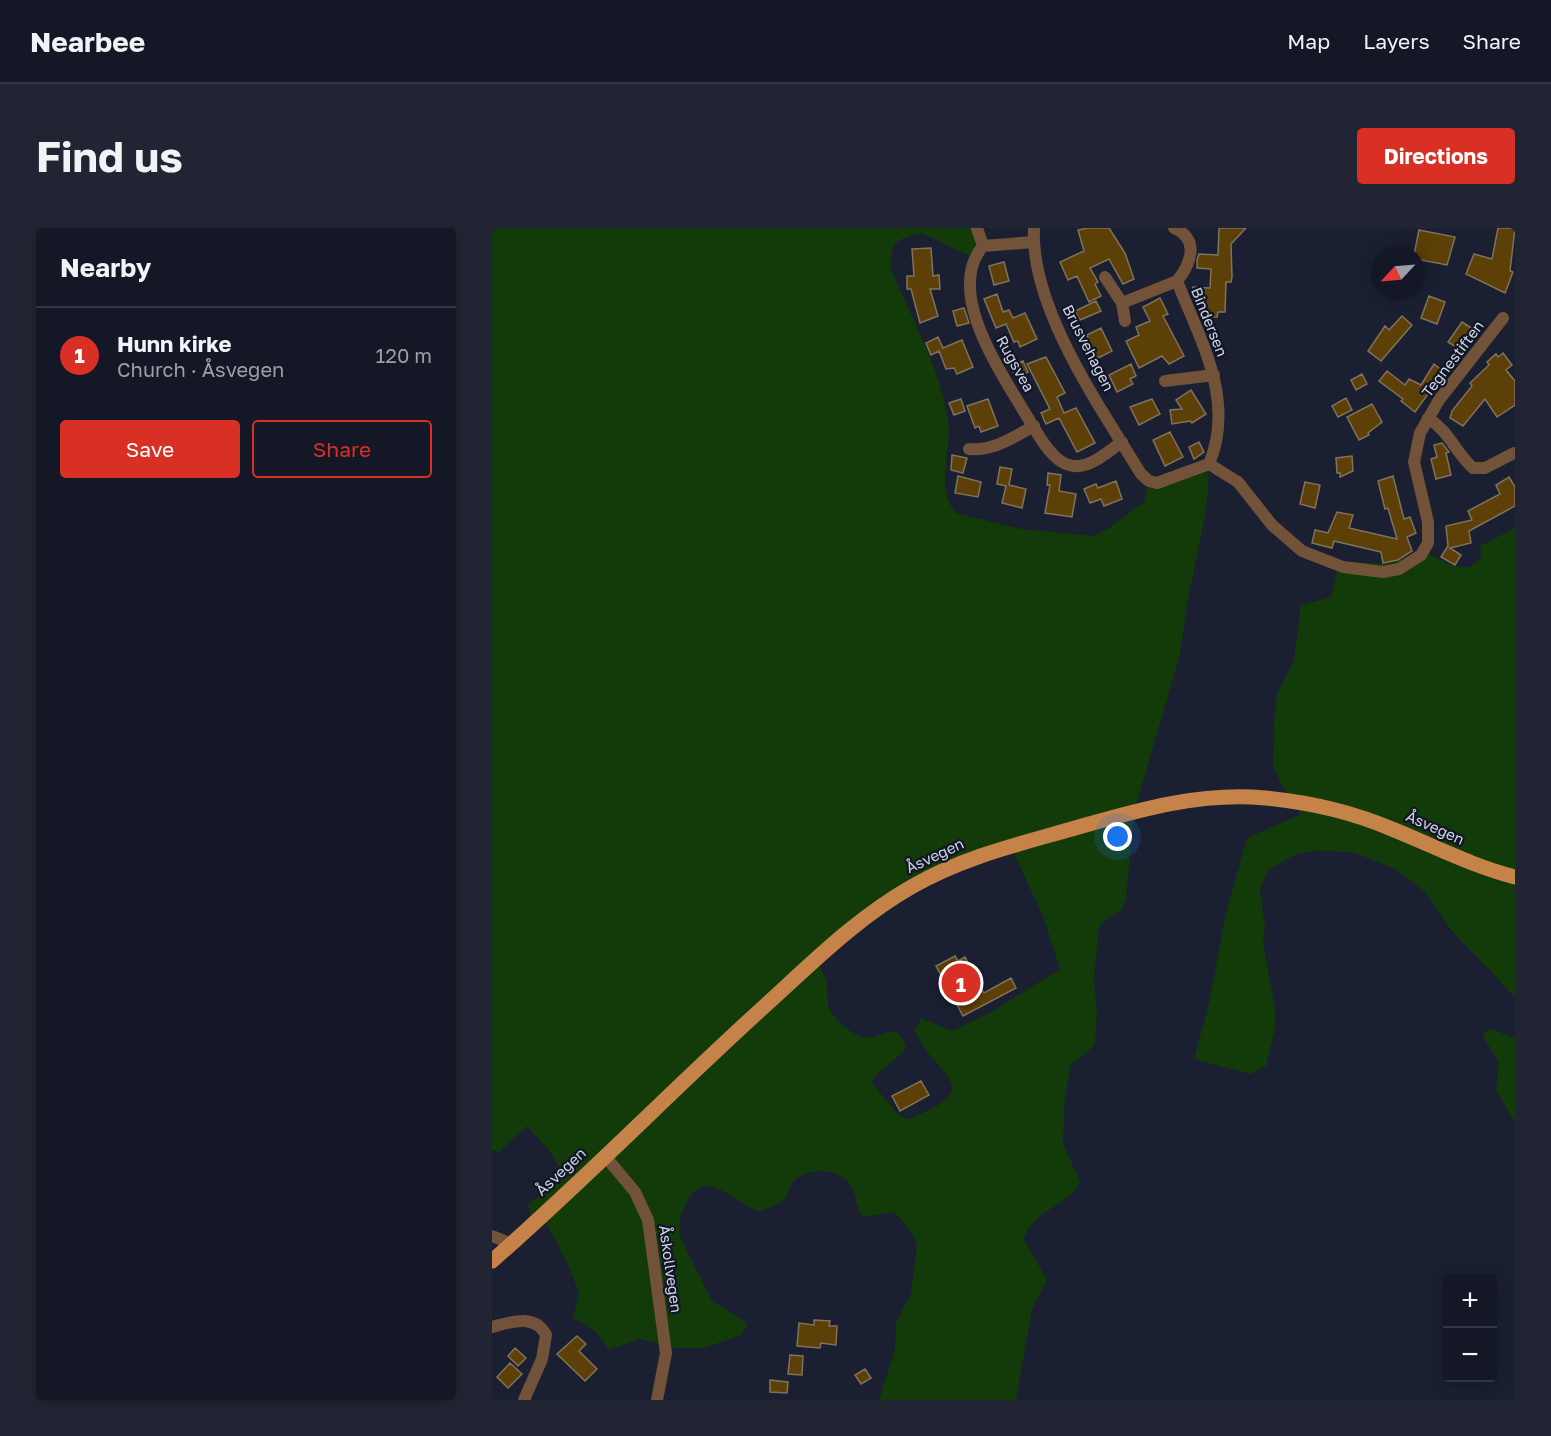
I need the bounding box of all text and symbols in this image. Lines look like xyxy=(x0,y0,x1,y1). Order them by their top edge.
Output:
text: Nearbee xyxy=(30,25,145,58)
text: Map xyxy=(1287,28,1330,54)
text: Layers xyxy=(1363,28,1430,54)
text: Share xyxy=(1463,28,1521,54)
button: Directions xyxy=(1357,128,1515,184)
text: Find us xyxy=(36,131,183,181)
north arrow xyxy=(1371,246,1425,300)
text: Nearby xyxy=(60,252,151,283)
street label: Bindersen xyxy=(1188,284,1232,359)
street label: Brusvehagen xyxy=(1059,301,1118,394)
street label: Tegnestiften xyxy=(1418,317,1487,400)
text: Hunn kirke xyxy=(117,330,232,357)
street label: Rugsvea xyxy=(993,332,1039,395)
text: 1 xyxy=(74,343,85,367)
text: 120 m xyxy=(376,343,432,367)
text: Church · Åsvegen xyxy=(117,357,284,381)
button: Save xyxy=(60,420,240,478)
button: Share xyxy=(252,420,432,478)
street label: Åsvegen xyxy=(1403,806,1467,848)
your location xyxy=(1103,822,1132,851)
street label: Åsvegen xyxy=(903,834,966,876)
pin: 1 xyxy=(942,960,980,1005)
street label: Åsvegen xyxy=(532,1144,589,1199)
street label: Åskollvegen xyxy=(656,1224,686,1314)
map controls xyxy=(1443,1274,1497,1382)
button: + xyxy=(1443,1274,1497,1328)
button: − xyxy=(1443,1328,1497,1382)

